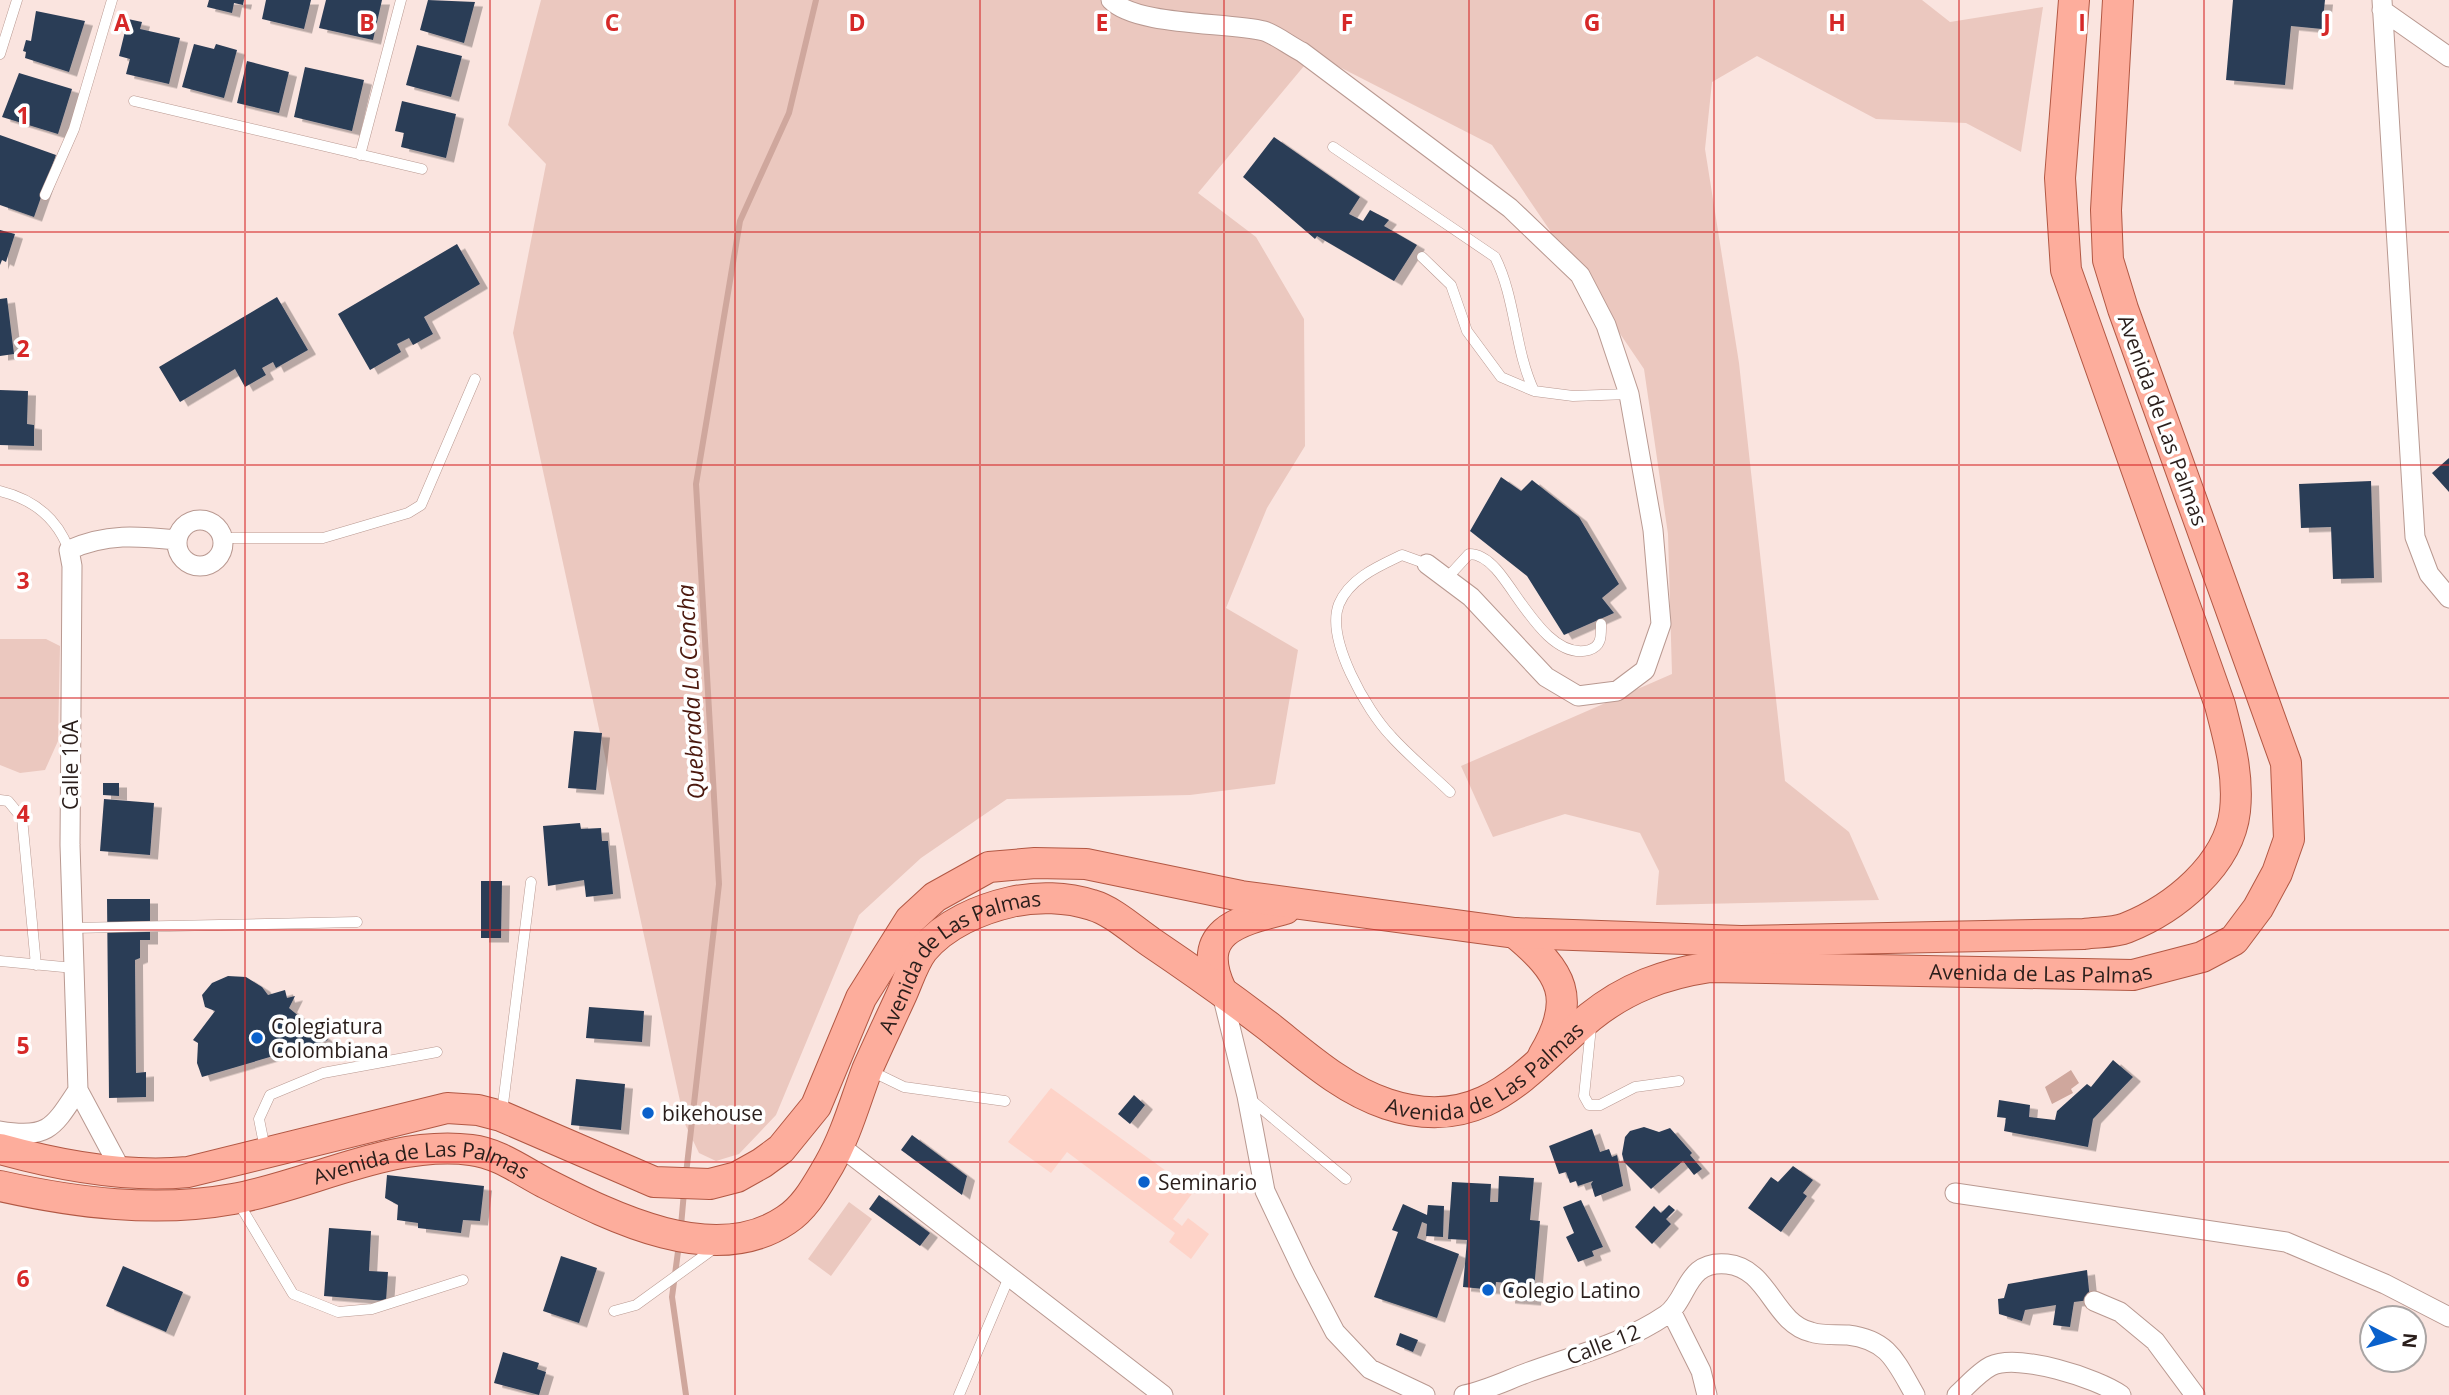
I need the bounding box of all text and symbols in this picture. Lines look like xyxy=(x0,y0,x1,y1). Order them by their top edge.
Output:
text: A xyxy=(114,6,130,38)
text: B xyxy=(359,6,375,38)
text: C xyxy=(605,6,619,38)
text: D xyxy=(848,6,866,38)
text: E xyxy=(1096,6,1108,38)
text: F xyxy=(1341,6,1353,38)
text: G xyxy=(1584,6,1600,38)
text: H xyxy=(1828,6,1846,38)
text: I xyxy=(2078,6,2086,38)
text: J xyxy=(2321,6,2331,38)
text: 1 xyxy=(16,99,30,131)
street label: Avenida de Las Palmas xyxy=(2112,311,2214,529)
text: 2 xyxy=(16,332,30,364)
text: 3 xyxy=(16,564,30,596)
water label: Quebrada La Concha xyxy=(668,584,712,800)
street label: Calle 10A xyxy=(56,719,84,810)
text: 4 xyxy=(16,797,30,829)
street label: Avenida de Las Palmas xyxy=(872,884,1042,1038)
street label: Avenida de Las Palmas xyxy=(1929,957,2155,989)
place label: Colegiatura Colombiana xyxy=(271,1012,389,1064)
street label: Avenida de Las Palmas xyxy=(1383,1015,1589,1127)
text: 5 xyxy=(16,1029,30,1061)
marker: Colegiatura Colombiana xyxy=(249,1030,265,1046)
place label: bikehouse xyxy=(662,1099,763,1127)
marker: bikehouse xyxy=(640,1105,656,1121)
text: Avenida de Las Palmas xyxy=(309,1134,535,1190)
street label: Avenida de Las Palmas xyxy=(309,1166,531,1192)
place label: Seminario xyxy=(1158,1168,1257,1196)
marker: Seminario xyxy=(1136,1174,1152,1190)
text: 6 xyxy=(16,1262,30,1294)
place label: Colegio Latino xyxy=(1502,1276,1641,1304)
marker: Colegio Latino xyxy=(1480,1282,1496,1298)
north arrow xyxy=(2358,1304,2428,1374)
street label: Calle 12 xyxy=(1562,1317,1644,1371)
text: N xyxy=(2396,1332,2424,1350)

